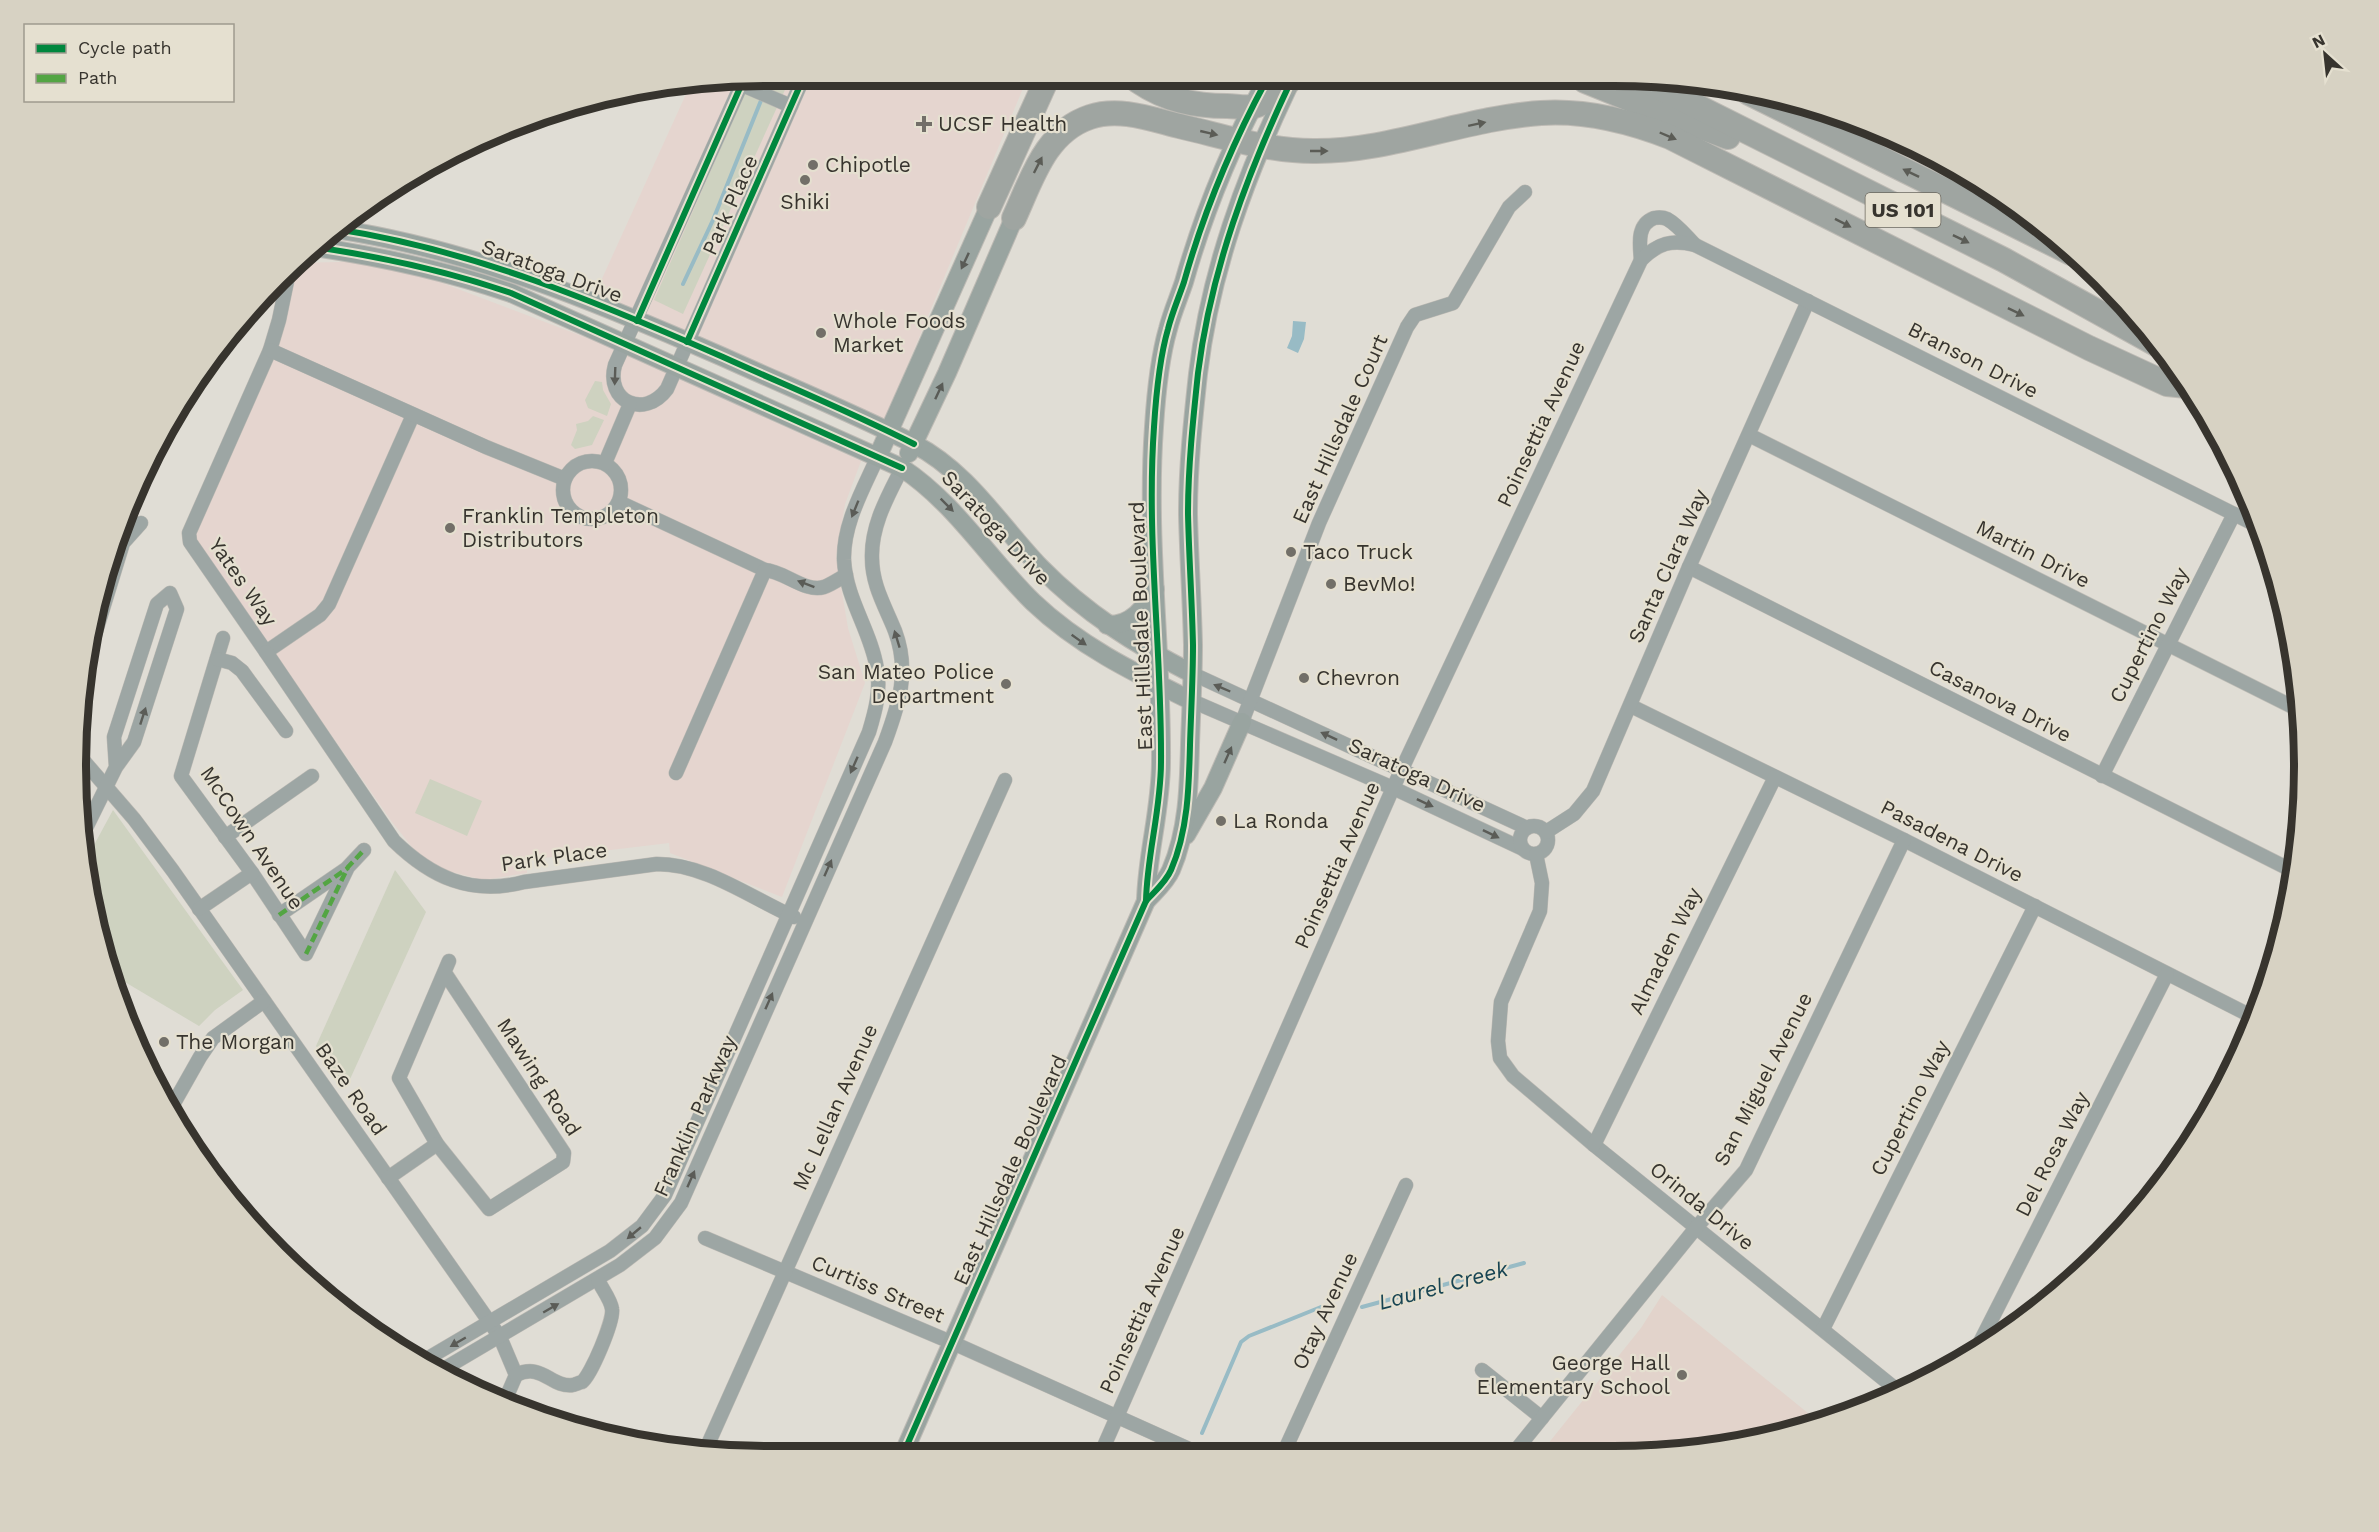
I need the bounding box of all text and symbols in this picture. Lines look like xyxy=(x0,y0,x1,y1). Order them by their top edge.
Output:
legend xyxy=(24,24,234,102)
north arrow xyxy=(2295,24,2355,84)
text: N xyxy=(2309,30,2328,52)
text: Cycle path xyxy=(78,37,172,58)
text: Path xyxy=(78,67,118,88)
place label: UCSF Health xyxy=(938,111,1067,136)
marker: UCSF Health xyxy=(915,115,933,133)
one-way arrow xyxy=(1468,119,1487,128)
one-way arrow xyxy=(1200,128,1218,138)
one-way arrow xyxy=(1659,131,1677,141)
one-way arrow xyxy=(1310,146,1329,156)
street label: Park Place xyxy=(696,151,763,259)
place label: Chipotle xyxy=(825,152,911,177)
one-way arrow xyxy=(1033,156,1043,173)
marker: Chipotle xyxy=(806,158,820,172)
one-way arrow xyxy=(1902,168,1919,178)
marker: Shiki xyxy=(798,173,812,187)
place label: Shiki xyxy=(780,189,830,214)
road number: US 101 xyxy=(1866,193,1940,227)
one-way arrow xyxy=(1834,218,1851,227)
street label: Saratoga Drive xyxy=(478,233,626,308)
one-way arrow xyxy=(1953,234,1970,244)
one-way arrow xyxy=(961,252,970,269)
one-way arrow xyxy=(2007,307,2024,317)
place label: Whole Foods Market xyxy=(833,308,966,357)
street label: Branson Drive xyxy=(1904,316,2043,403)
marker: Whole Foods Market xyxy=(814,326,828,340)
street label: East Hillsdale Court xyxy=(1286,330,1393,527)
street label: Poinsettia Avenue xyxy=(1491,337,1590,511)
one-way arrow xyxy=(610,366,620,385)
one-way arrow xyxy=(934,382,943,399)
street label: Saratoga Drive xyxy=(937,465,1056,590)
street label: Santa Clara Way xyxy=(1622,485,1713,647)
one-way arrow xyxy=(939,497,953,511)
one-way arrow xyxy=(850,501,860,519)
street label: East Hillsdale Boulevard xyxy=(1124,501,1157,751)
place label: Franklin Templeton Distributors xyxy=(462,503,659,552)
street label: Martin Drive xyxy=(1972,514,2094,593)
marker: Franklin Templeton Distributors xyxy=(443,521,457,535)
street label: Yates Way xyxy=(204,533,283,631)
place label: Taco Truck xyxy=(1303,539,1413,564)
marker: Taco Truck xyxy=(1284,545,1298,559)
street label: Cupertino Way xyxy=(2104,563,2194,707)
place label: BevMo! xyxy=(1343,571,1416,596)
marker: BevMo! xyxy=(1324,577,1338,591)
one-way arrow xyxy=(796,579,814,589)
one-way arrow xyxy=(892,630,901,648)
one-way arrow xyxy=(1070,634,1086,646)
street label: Casanova Drive xyxy=(1925,654,2076,747)
place label: San Mateo Police Department xyxy=(818,659,994,708)
place label: Chevron xyxy=(1316,665,1400,690)
marker: Chevron xyxy=(1297,671,1311,685)
marker: San Mateo Police Department xyxy=(999,677,1013,691)
one-way arrow xyxy=(1213,683,1230,692)
one-way arrow xyxy=(139,707,148,725)
one-way arrow xyxy=(1321,732,1338,741)
street label: Saratoga Drive xyxy=(1345,732,1490,817)
one-way arrow xyxy=(1223,746,1233,764)
one-way arrow xyxy=(849,756,859,774)
street label: McCown Avenue xyxy=(195,761,310,914)
street label: Poinsettia Avenue xyxy=(1288,777,1385,952)
street label: Pasadena Drive xyxy=(1877,794,2028,887)
one-way arrow xyxy=(1417,799,1434,808)
place label: La Ronda xyxy=(1233,808,1328,833)
marker: La Ronda xyxy=(1214,814,1228,828)
one-way arrow xyxy=(1482,829,1499,838)
street label: Park Place xyxy=(499,837,609,876)
one-way arrow xyxy=(824,859,833,876)
street label: Almaden Way xyxy=(1623,883,1706,1019)
street label: San Miguel Avenue xyxy=(1708,988,1817,1170)
one-way arrow xyxy=(765,992,774,1009)
street label: Mawing Road xyxy=(492,1013,587,1140)
street label: Mc Lellan Avenue xyxy=(787,1020,882,1194)
place label: The Morgan xyxy=(176,1029,295,1054)
street label: Franklin Parkway xyxy=(648,1031,741,1200)
marker: The Morgan xyxy=(157,1035,171,1049)
street label: Cupertino Way xyxy=(1865,1036,1955,1180)
street label: Baze Road xyxy=(310,1038,392,1140)
street label: East Hillsdale Boulevard xyxy=(947,1051,1072,1289)
street label: Del Rosa Way xyxy=(2009,1087,2094,1220)
street label: Orinda Drive xyxy=(1645,1156,1759,1255)
one-way arrow xyxy=(686,1170,696,1188)
street label: Poinsettia Avenue xyxy=(1093,1222,1190,1397)
one-way arrow xyxy=(626,1226,642,1239)
street label: Otay Avenue xyxy=(1286,1248,1363,1373)
street label: Curtiss Street xyxy=(808,1249,949,1328)
water label: Laurel Creek xyxy=(1376,1256,1512,1315)
one-way arrow xyxy=(543,1302,559,1313)
one-way arrow xyxy=(449,1336,466,1346)
place label: George Hall Elementary School xyxy=(1477,1350,1671,1399)
marker: George Hall Elementary School xyxy=(1675,1368,1689,1382)

